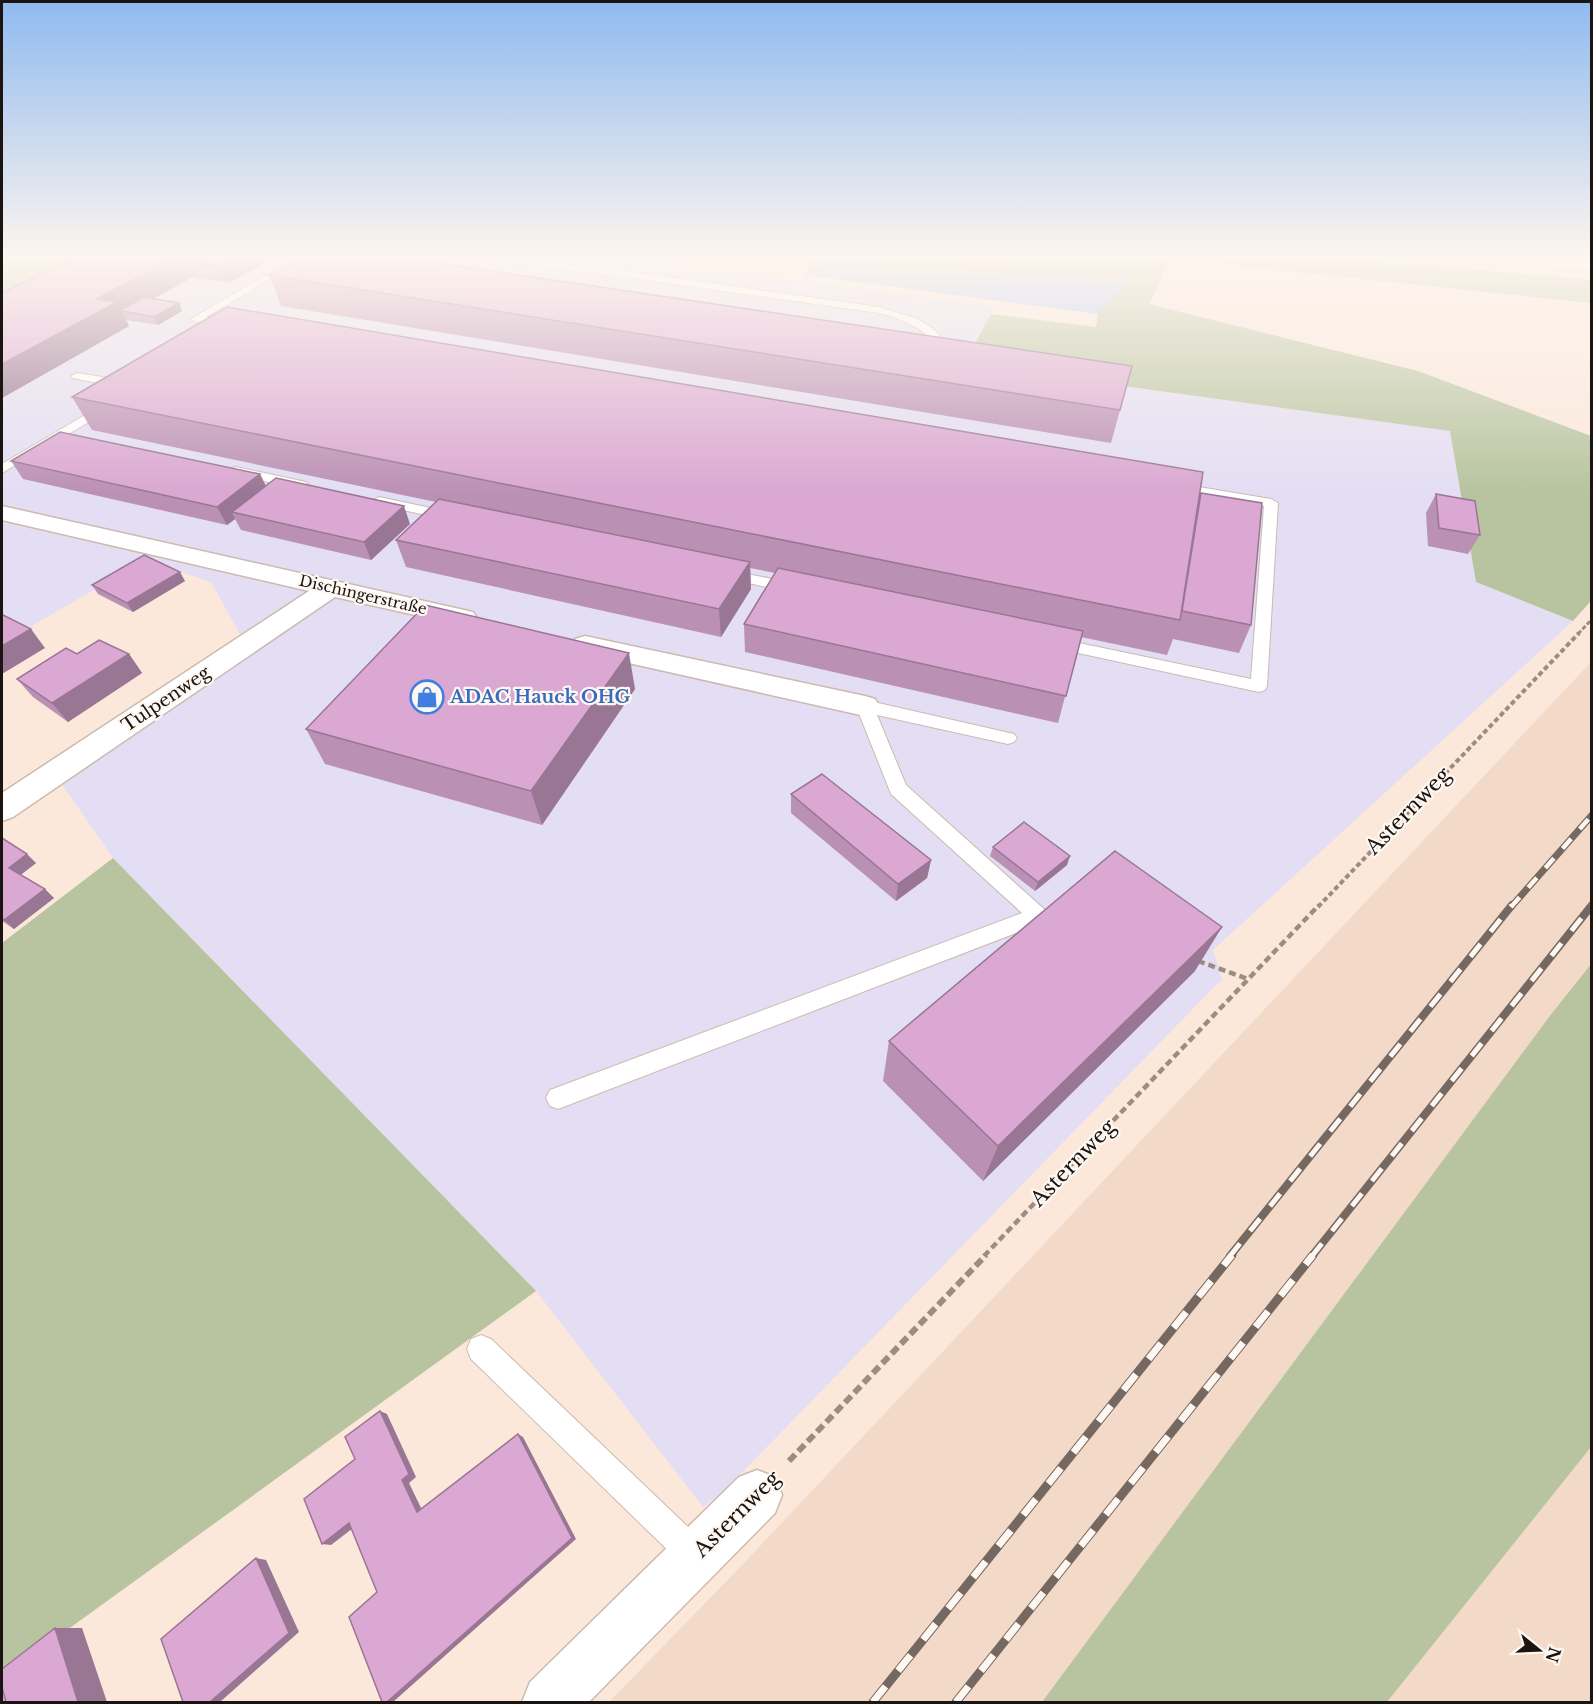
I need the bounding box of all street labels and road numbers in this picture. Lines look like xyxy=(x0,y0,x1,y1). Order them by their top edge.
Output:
street label: Dischingerstraße xyxy=(297,571,429,618)
street label: Tulpenweg xyxy=(118,661,215,737)
street label: Asternweg xyxy=(1359,761,1457,861)
street label: Asternweg xyxy=(1024,1113,1122,1213)
street label: Asternweg xyxy=(688,1465,786,1563)

